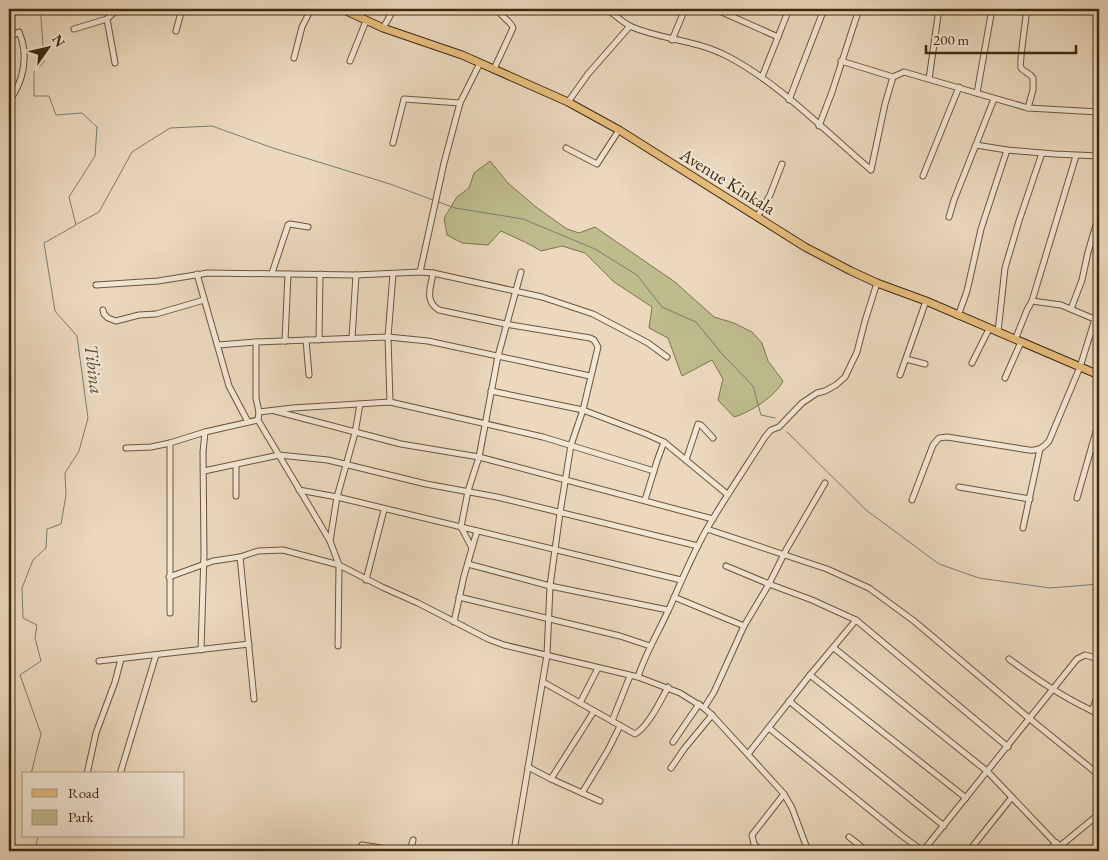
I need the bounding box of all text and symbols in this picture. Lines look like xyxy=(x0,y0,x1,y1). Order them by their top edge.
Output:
north arrow xyxy=(22,22,72,72)
scale bar xyxy=(926,22,1076,54)
text: 200 m xyxy=(933,30,970,49)
text: N xyxy=(48,31,70,51)
street label: Avenue Kinkala xyxy=(675,142,781,220)
water label: Tibina xyxy=(79,343,109,395)
legend xyxy=(22,772,185,838)
text: Road xyxy=(68,783,100,802)
text: Park xyxy=(68,807,95,826)

